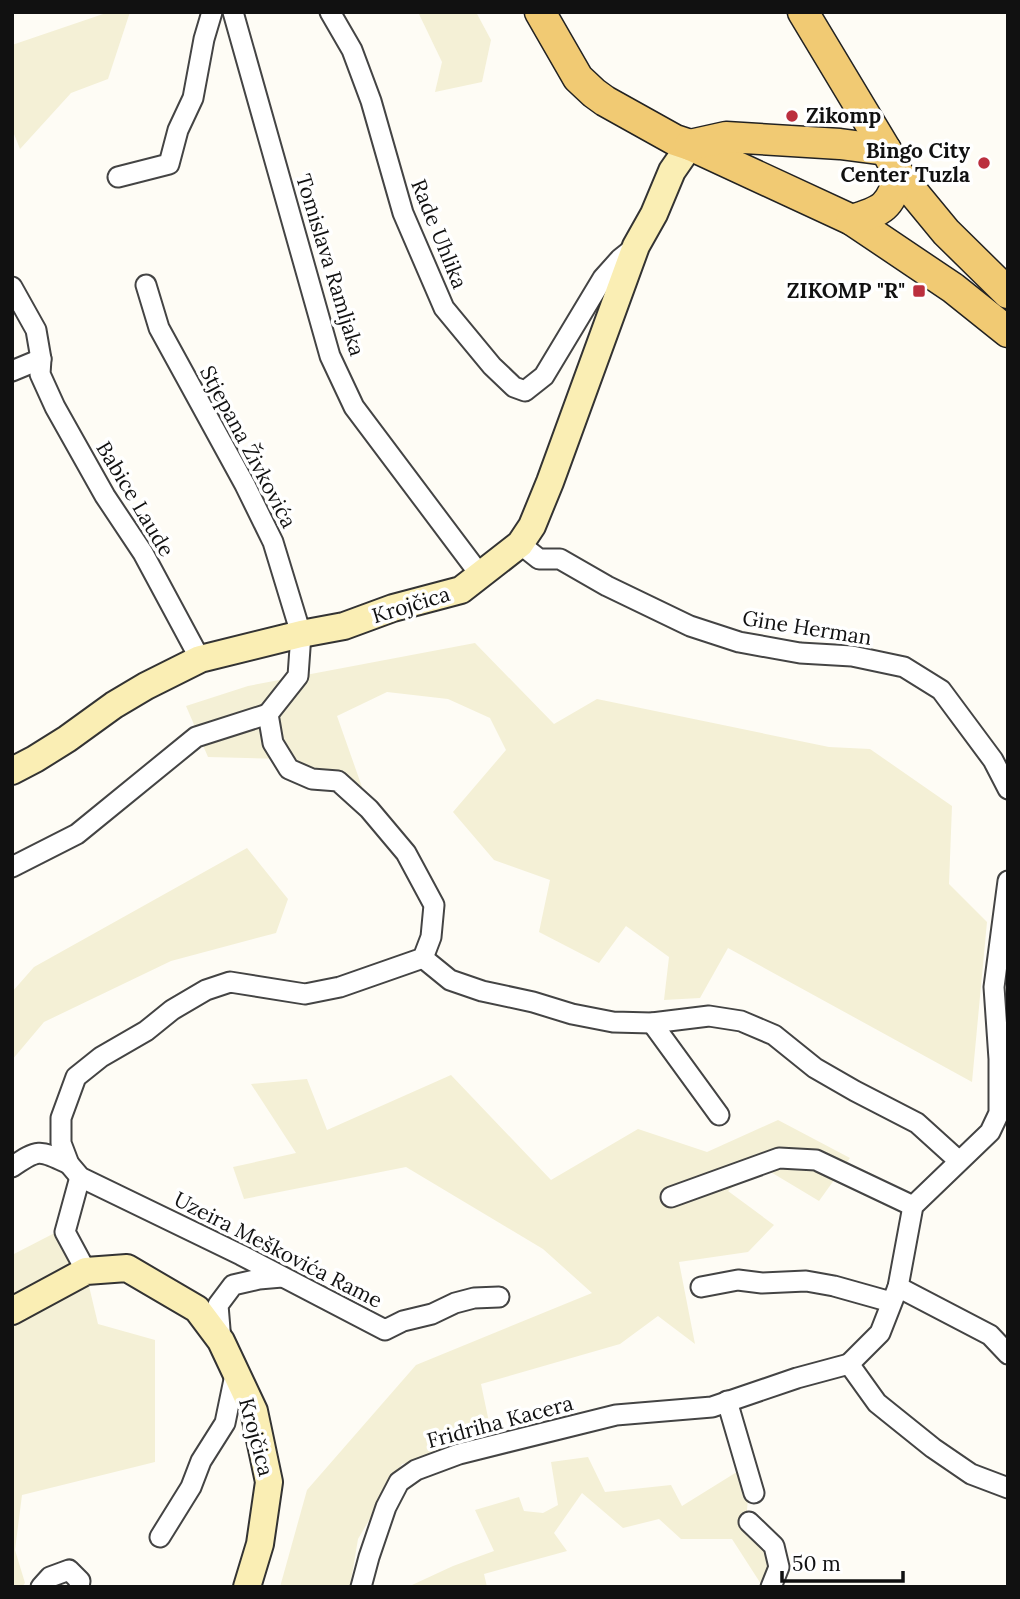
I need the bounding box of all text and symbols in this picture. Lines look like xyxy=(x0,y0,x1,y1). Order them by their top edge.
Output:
place label: Zikomp xyxy=(806,102,881,129)
marker: Zikomp xyxy=(784,108,800,124)
place label: Bingo City Center Tuzla xyxy=(840,137,970,188)
marker: Bingo City Center Tuzla xyxy=(976,155,992,171)
street label: Tomislava Ramljaka xyxy=(290,170,371,359)
street label: Rade Uhlika xyxy=(405,175,474,293)
place label: ZIKOMP "R" xyxy=(787,277,905,304)
marker: ZIKOMP "R" xyxy=(911,283,927,299)
street label: Stjepana Živkovića xyxy=(194,361,303,533)
street label: Babice Laude xyxy=(90,436,180,561)
street label: Krojčica xyxy=(369,580,453,629)
street label: Gine Herman xyxy=(741,604,874,651)
street label: Uzeira Meškovića Rame xyxy=(170,1185,387,1314)
street label: Fridriha Kacera xyxy=(424,1389,576,1454)
street label: Krojčica xyxy=(233,1395,280,1479)
scale bar xyxy=(782,1540,903,1584)
text: 50 m xyxy=(792,1550,841,1577)

